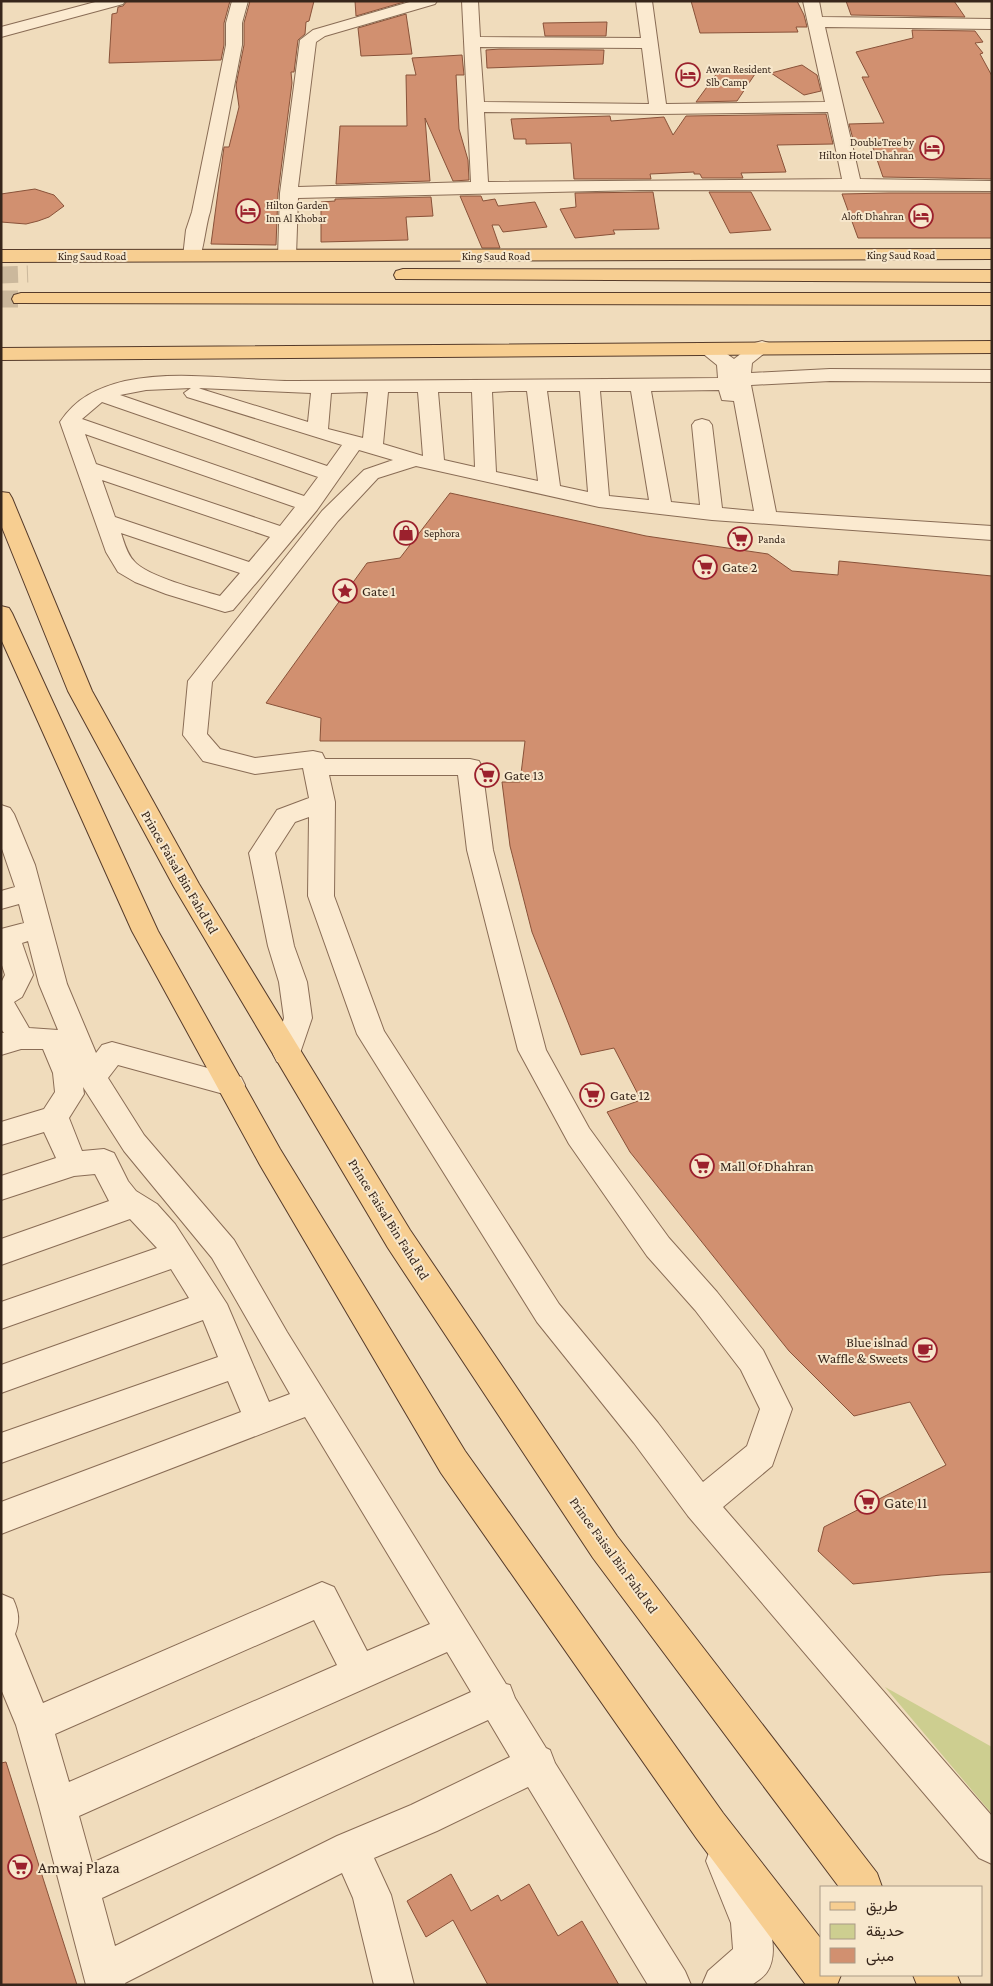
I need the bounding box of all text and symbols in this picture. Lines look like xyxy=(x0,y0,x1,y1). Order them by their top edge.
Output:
hotel icon: Awan Resident Slb Camp xyxy=(675,62,701,88)
place label: Awan Resident Slb Camp xyxy=(706,63,772,89)
hotel icon: DoubleTree by Hilton Hotel Dhahran xyxy=(919,135,945,161)
place label: DoubleTree by Hilton Hotel Dhahran xyxy=(819,136,915,161)
hotel icon: Hilton Garden Inn Al Khobar xyxy=(235,198,261,224)
place label: Hilton Garden Inn Al Khobar xyxy=(266,199,328,224)
hotel icon: Aloft Dhahran xyxy=(908,203,934,229)
place label: Aloft Dhahran xyxy=(842,210,904,222)
street label: King Saud Road xyxy=(867,249,936,262)
street label: King Saud Road xyxy=(58,250,127,263)
street label: King Saud Road xyxy=(462,250,531,263)
shop icon: Sephora xyxy=(393,520,419,546)
supermarket icon: Panda xyxy=(727,526,753,552)
place label: Sephora xyxy=(424,527,460,540)
place label: Panda xyxy=(758,533,785,545)
supermarket icon: Gate 2 xyxy=(692,554,718,580)
place label: Gate 2 xyxy=(722,559,758,575)
place icon: Gate 1 xyxy=(332,578,358,604)
place label: Gate 1 xyxy=(362,583,396,599)
supermarket icon: Gate 13 xyxy=(474,762,500,788)
place label: Gate 13 xyxy=(504,767,544,783)
street label: Prince Faisal Bin Fahd Rd xyxy=(138,807,222,937)
supermarket icon: Gate 12 xyxy=(579,1082,605,1108)
place label: Gate 12 xyxy=(610,1087,650,1103)
supermarket icon: Mall Of Dhahran xyxy=(689,1153,715,1179)
street label: Prince Faisal Bin Fahd Rd xyxy=(345,1156,433,1283)
place label: Mall Of Dhahran xyxy=(720,1158,814,1174)
place label: Blue islnad Waffle & Sweets xyxy=(818,1334,909,1366)
cafe icon: Blue islnad Waffle & Sweets xyxy=(912,1337,938,1363)
supermarket icon: Gate 11 xyxy=(854,1489,880,1515)
street label: Prince Faisal Bin Fahd Rd xyxy=(566,1494,662,1617)
place label: Gate 11 xyxy=(884,1494,927,1511)
supermarket icon: Amwaj Plaza xyxy=(7,1854,33,1880)
place label: Amwaj Plaza xyxy=(38,1859,120,1877)
legend xyxy=(820,1886,983,1976)
text: طريق xyxy=(866,1898,898,1916)
text: حديقة xyxy=(866,1923,904,1940)
text: مبنى xyxy=(866,1948,894,1966)

